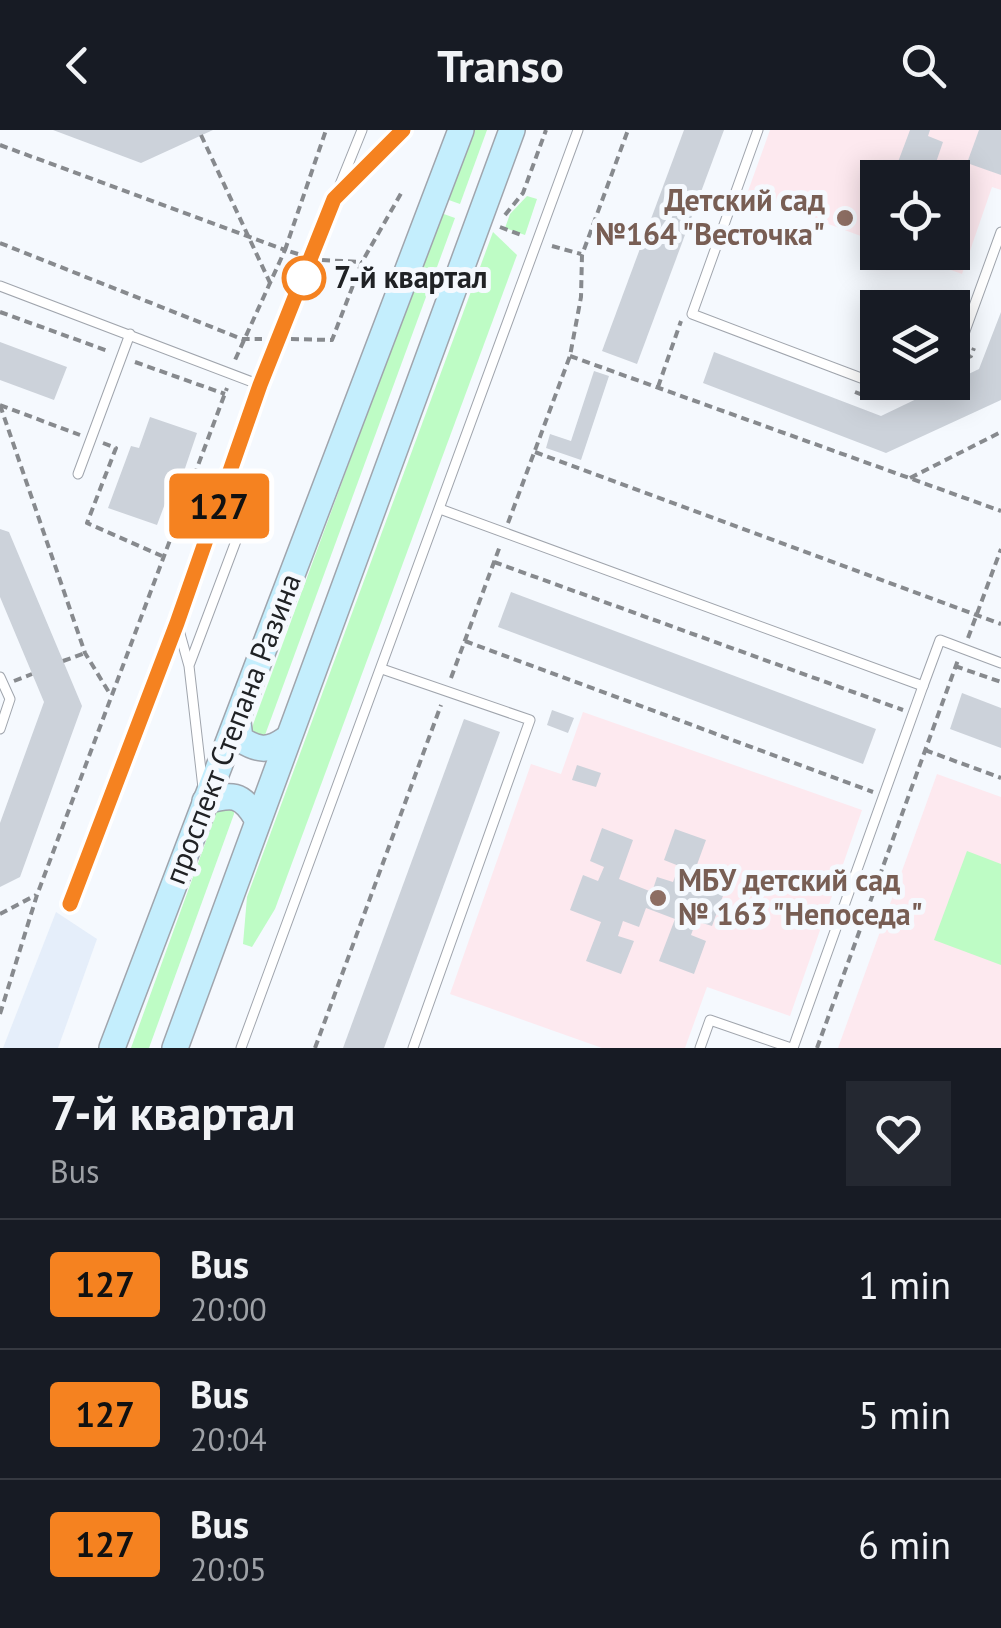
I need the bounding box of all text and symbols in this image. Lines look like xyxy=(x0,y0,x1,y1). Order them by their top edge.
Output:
text: Transo xyxy=(437,36,564,94)
icon: back xyxy=(50,38,105,93)
icon: search xyxy=(896,38,951,93)
map controls xyxy=(860,160,970,400)
button: locate xyxy=(860,160,970,270)
place label: Детский сад №164 "Весточка" xyxy=(595,180,825,253)
marker: Детский сад №164 "Весточка" xyxy=(834,207,856,229)
marker: 7-й квартал xyxy=(283,257,325,299)
place label: 7-й квартал xyxy=(334,257,487,296)
button: layers xyxy=(860,290,970,400)
line badge: 127 xyxy=(162,474,276,538)
text: 127 xyxy=(189,483,249,529)
street label: проспект Степана Разина xyxy=(154,567,309,889)
place label: МБУ детский сад № 163 "Непоседа" xyxy=(678,860,923,933)
marker: МБУ детский сад № 163 "Непоседа" xyxy=(647,887,669,909)
text: 7-й квартал xyxy=(50,1081,295,1143)
button: heart xyxy=(846,1081,951,1186)
text: Bus xyxy=(50,1150,99,1192)
text: Bus xyxy=(190,1239,249,1288)
text: 1 min xyxy=(858,1260,951,1309)
text: 127 xyxy=(75,1261,135,1307)
text: 20:00 xyxy=(190,1288,267,1330)
text: Bus xyxy=(190,1369,249,1418)
text: 5 min xyxy=(858,1390,951,1439)
text: 127 xyxy=(75,1391,135,1437)
text: 20:04 xyxy=(190,1418,267,1460)
text: Bus xyxy=(190,1499,249,1548)
text: 6 min xyxy=(858,1520,951,1569)
text: 127 xyxy=(75,1521,135,1567)
text: 20:05 xyxy=(190,1548,267,1590)

